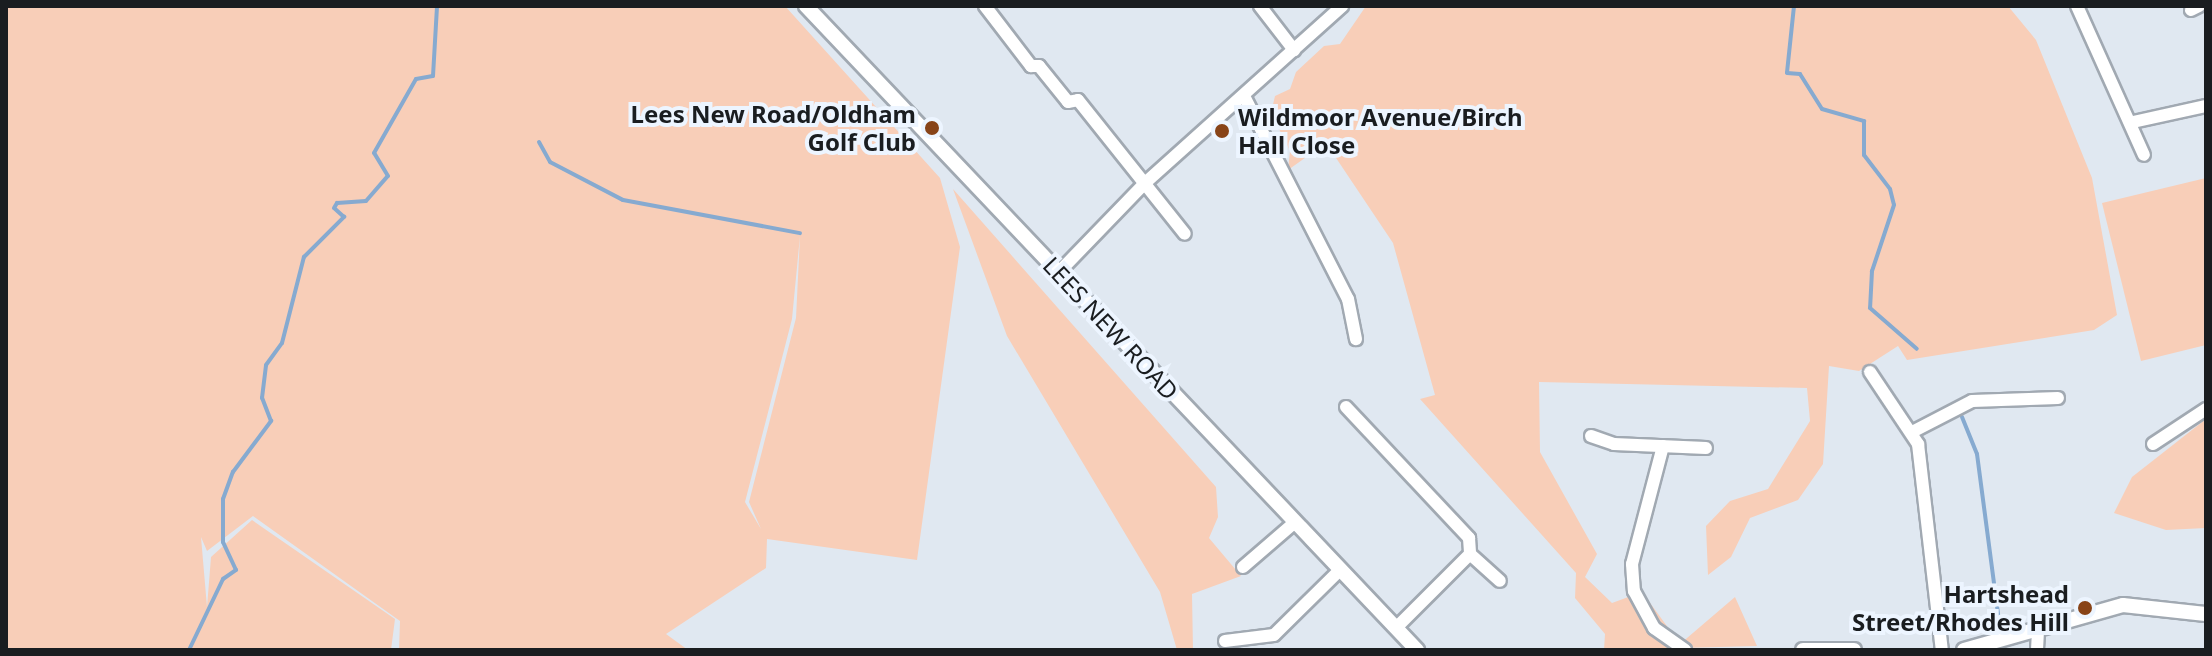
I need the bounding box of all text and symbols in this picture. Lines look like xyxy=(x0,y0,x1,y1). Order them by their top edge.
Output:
place label: Lees New Road/Oldham Golf Club xyxy=(631,100,916,156)
place label: Wildmoor Avenue/Birch Hall Close xyxy=(1238,103,1523,159)
marker: Lees New Road/Oldham Golf Club xyxy=(923,119,941,137)
marker: Wildmoor Avenue/Birch Hall Close xyxy=(1213,122,1231,140)
street label: LEES NEW ROAD xyxy=(1037,251,1185,405)
place label: Hartshead Street/Rhodes Hill xyxy=(1852,580,2069,636)
marker: Hartshead Street/Rhodes Hill xyxy=(2076,599,2094,617)

